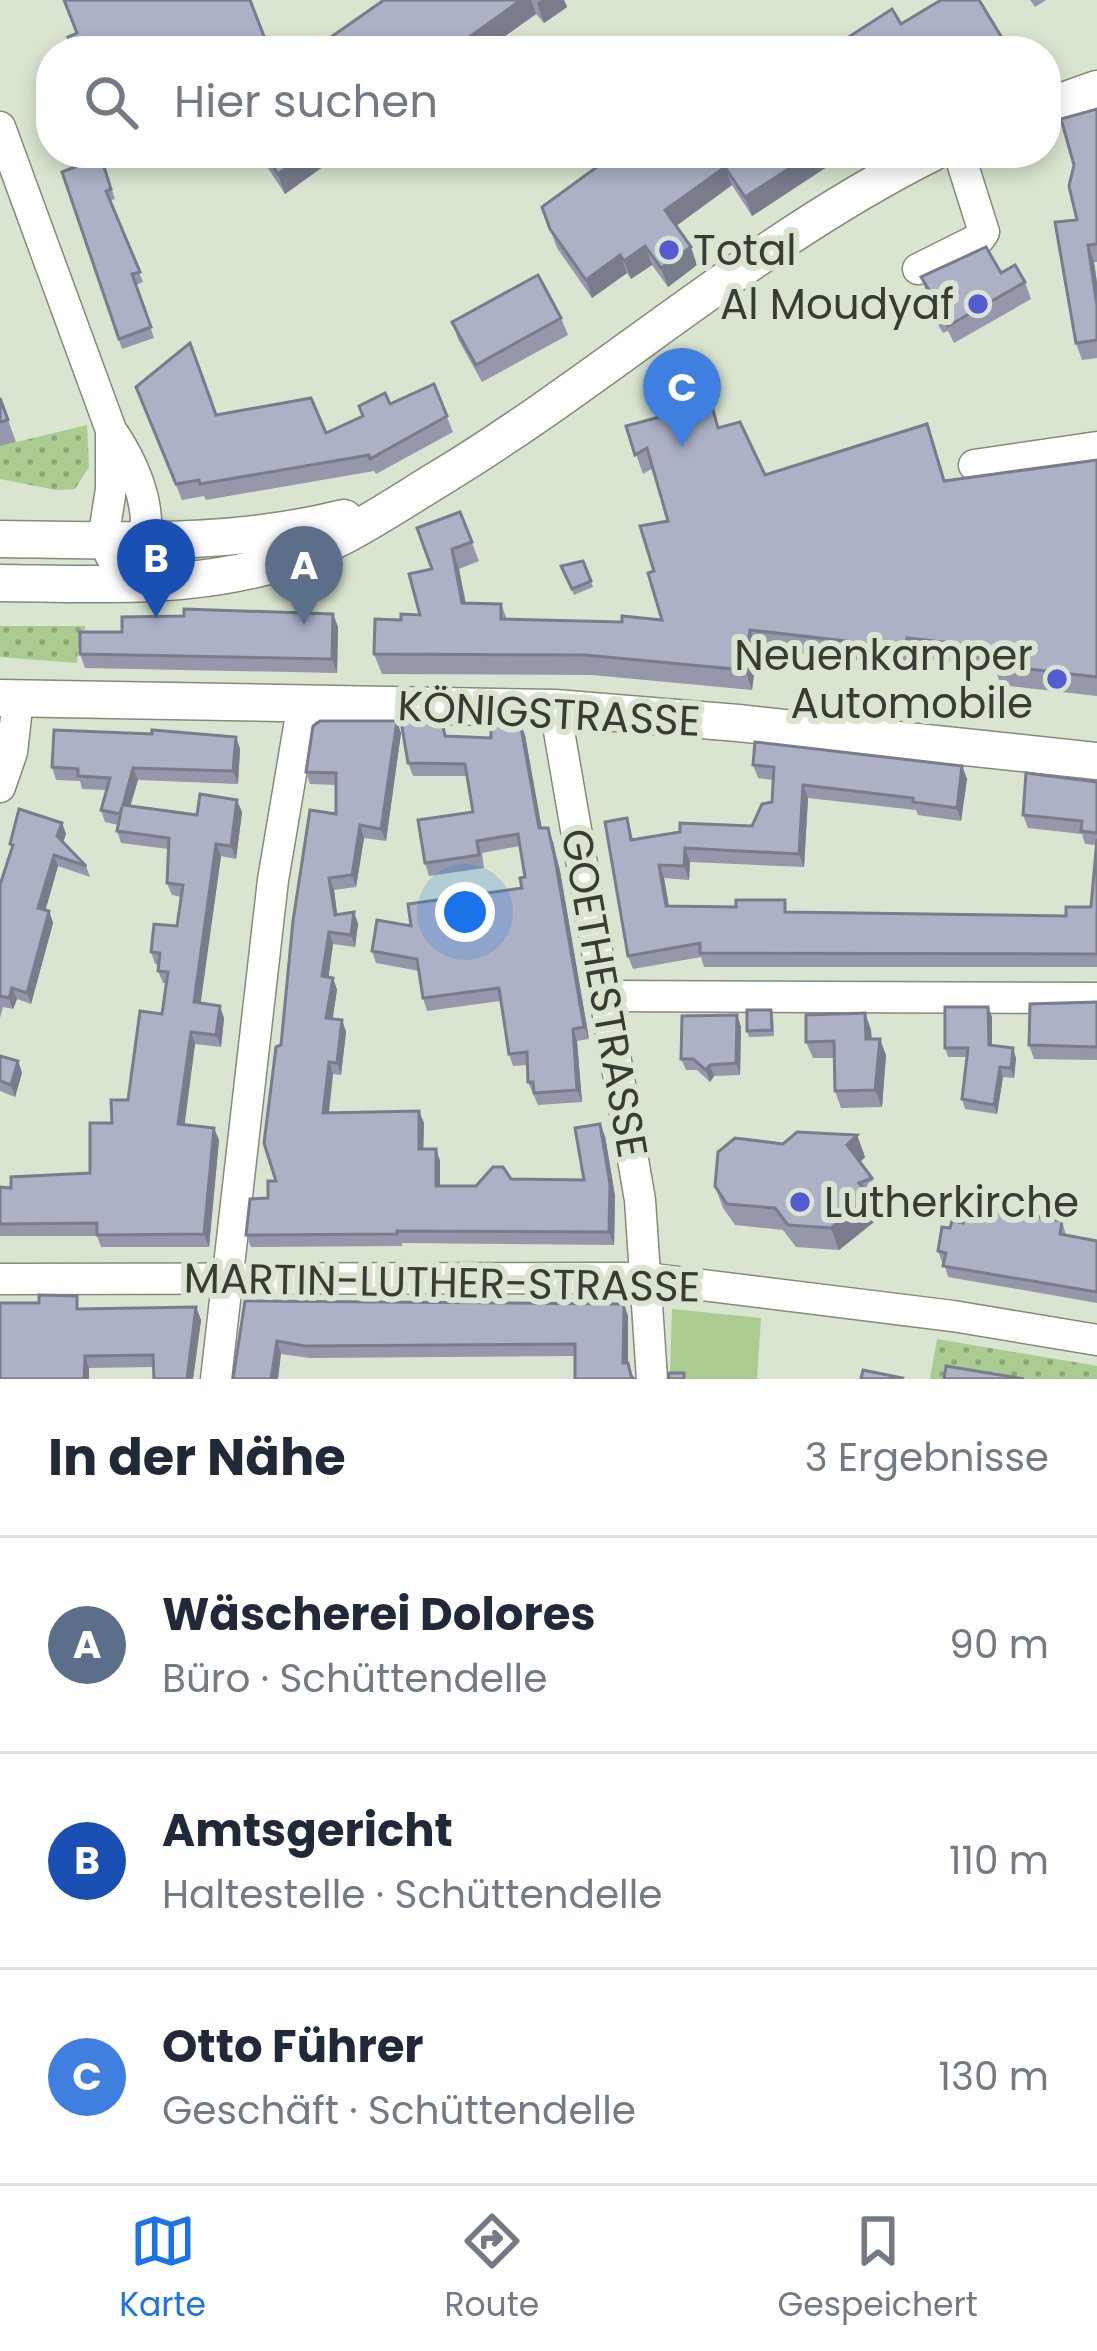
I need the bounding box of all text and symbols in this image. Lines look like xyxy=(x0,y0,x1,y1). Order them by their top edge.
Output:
search box xyxy=(36,36,1061,168)
icon: search xyxy=(78,69,144,135)
text: Hier suchen xyxy=(174,70,438,133)
place label: Total xyxy=(693,221,797,280)
marker: Total xyxy=(656,237,682,263)
place label: Al Moudyaf xyxy=(720,275,954,334)
marker: Al Moudyaf xyxy=(965,291,991,317)
pin: C xyxy=(643,348,721,447)
pin: B xyxy=(117,519,195,618)
pin: A xyxy=(265,526,343,625)
place label: Neuenkamper Automobile xyxy=(734,626,1033,733)
marker: Neuenkamper Automobile xyxy=(1044,666,1070,692)
street label: KÖNIGSTRASSE xyxy=(396,676,702,751)
street label: GOETHESTRASSE xyxy=(547,824,662,1162)
your location xyxy=(435,882,495,942)
place label: Lutherkirche xyxy=(824,1173,1079,1232)
marker: Lutherkirche xyxy=(787,1189,813,1215)
street label: MARTIN-LUTHER-STRASSE xyxy=(183,1248,701,1317)
text: In der Nähe xyxy=(48,1421,346,1493)
text: 3 Ergebnisse xyxy=(805,1430,1049,1485)
text: Wäscherei Dolores xyxy=(162,1583,596,1646)
text: A xyxy=(73,1617,101,1672)
text: 90 m xyxy=(949,1617,1049,1672)
text: Büro · Schüttendelle xyxy=(162,1651,547,1706)
text: Amtsgericht xyxy=(162,1799,453,1862)
text: B xyxy=(74,1833,100,1888)
text: 110 m xyxy=(949,1833,1049,1888)
text: Haltestelle · Schüttendelle xyxy=(162,1867,662,1922)
text: Otto Führer xyxy=(162,2015,424,2078)
text: C xyxy=(72,2049,102,2104)
text: 130 m xyxy=(938,2049,1049,2104)
text: Geschäft · Schüttendelle xyxy=(162,2083,636,2138)
tab: Karte xyxy=(119,2208,206,2330)
tab: Route xyxy=(444,2208,539,2330)
tab: Gespeichert xyxy=(778,2208,978,2330)

